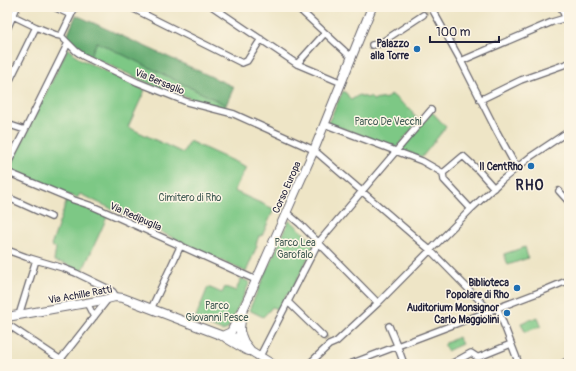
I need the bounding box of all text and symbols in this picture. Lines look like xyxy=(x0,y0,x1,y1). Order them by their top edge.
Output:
scale bar xyxy=(430,18,499,44)
text: 100 m xyxy=(436,25,471,40)
place label: Palazzo alla Torre xyxy=(370,38,410,62)
marker: Palazzo alla Torre xyxy=(412,44,422,54)
street label: Via Bersaglio xyxy=(133,67,187,98)
park label: Parco De Vecchi xyxy=(355,116,422,128)
street label: Corso Europa xyxy=(270,159,304,215)
place label: Il CentRho xyxy=(479,161,524,173)
marker: Il CentRho xyxy=(526,161,536,171)
district label: RHO xyxy=(516,177,544,194)
park label: Cimitero di Rho xyxy=(159,192,222,204)
street label: Via Redipuglia xyxy=(108,200,164,234)
park label: Parco Lea Garofalo xyxy=(274,237,316,261)
place label: Biblioteca Popolare di Rho xyxy=(446,277,510,301)
street label: Via Achille Ratti xyxy=(47,283,113,307)
marker: Biblioteca Popolare di Rho xyxy=(512,283,522,293)
park label: Parco Giovanni Pesce xyxy=(186,300,248,324)
place label: Auditorium Monsignor Carlo Maggiolini xyxy=(407,302,499,326)
marker: Auditorium Monsignor Carlo Maggiolini xyxy=(502,308,512,318)

